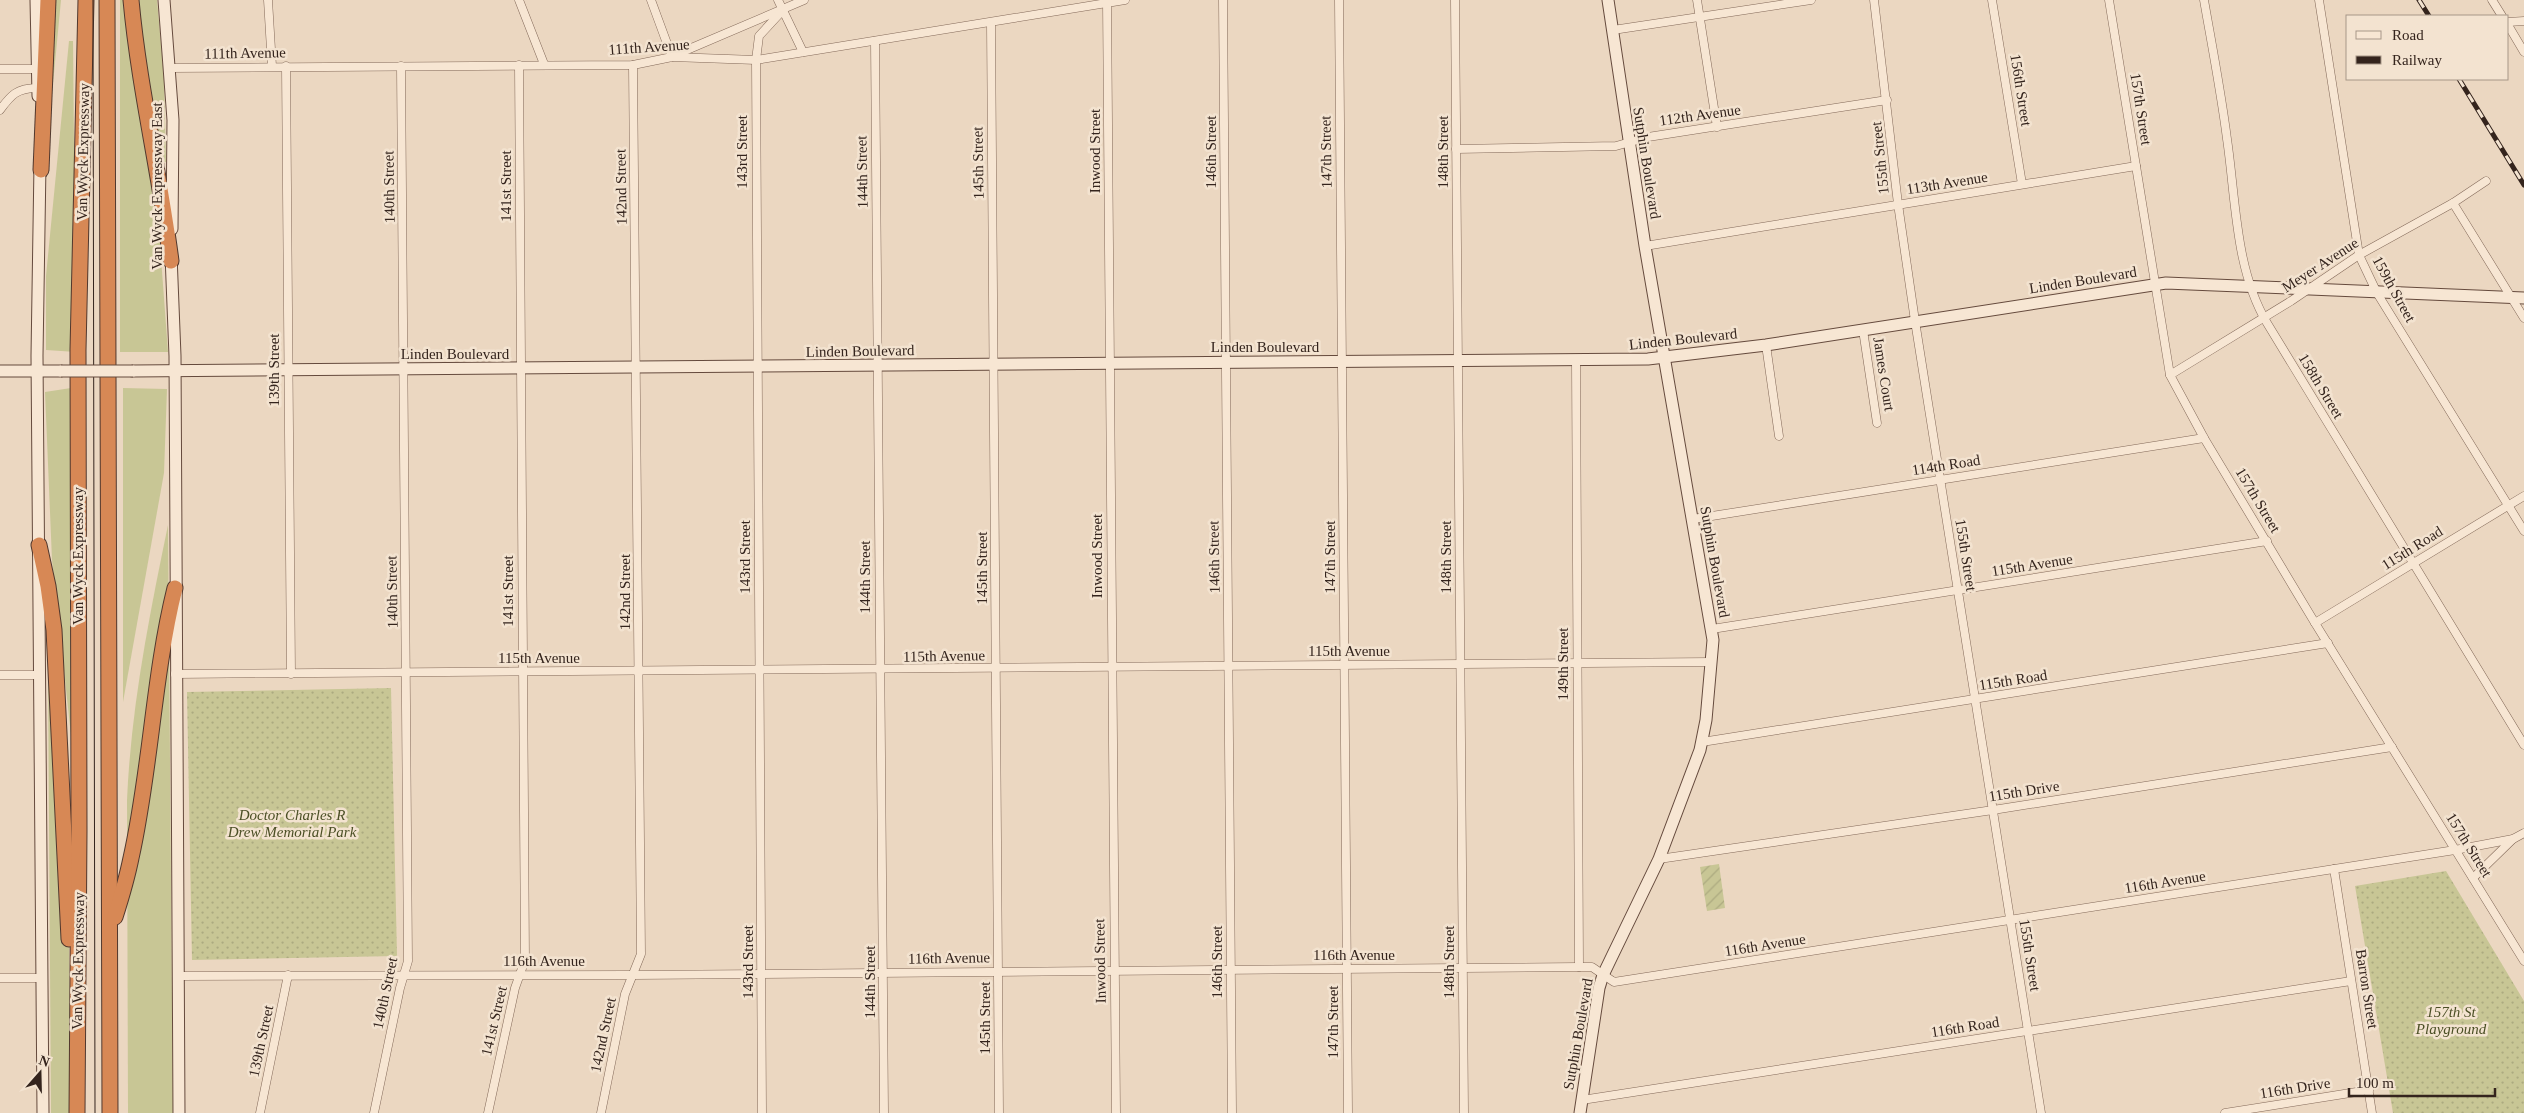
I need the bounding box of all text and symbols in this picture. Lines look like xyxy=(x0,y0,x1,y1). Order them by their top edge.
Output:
legend xyxy=(2346,15,2509,80)
text: Road xyxy=(2392,27,2424,43)
street label: 111th Avenue xyxy=(608,36,691,58)
street label: 111th Avenue xyxy=(204,44,286,62)
text: Railway xyxy=(2392,52,2442,68)
street label: 156th Street xyxy=(2007,53,2035,128)
street label: 157th Street xyxy=(2127,72,2155,147)
street label: Van Wyck Expressway xyxy=(74,82,92,221)
street label: Van Wyck Expressway East xyxy=(149,101,165,270)
street label: 112th Avenue xyxy=(1658,101,1742,129)
street label: Sutphin Boulevard xyxy=(1630,106,1664,220)
street label: Inwood Street xyxy=(1087,108,1103,193)
street label: 143rd Street xyxy=(734,114,750,189)
street label: 146th Street xyxy=(1203,115,1219,188)
street label: 147th Street xyxy=(1317,115,1335,189)
street label: 148th Street xyxy=(1435,115,1451,188)
street label: 155th Street xyxy=(1868,120,1892,195)
street label: 145th Street xyxy=(969,126,987,200)
street label: 144th Street xyxy=(853,135,871,209)
street label: 142nd Street xyxy=(612,148,630,225)
street label: 140th Street xyxy=(380,150,398,224)
street label: 141st Street xyxy=(498,150,514,222)
street label: 113th Avenue xyxy=(1905,169,1989,197)
street label: Meyer Avenue xyxy=(2279,234,2361,296)
street label: 159th Street xyxy=(2369,253,2419,325)
street label: Linden Boulevard xyxy=(2028,264,2138,296)
street label: Linden Boulevard xyxy=(1628,325,1738,353)
street label: 139th Street xyxy=(266,333,282,406)
street label: James Court xyxy=(1870,336,1898,413)
street label: Linden Boulevard xyxy=(1211,339,1320,355)
street label: Linden Boulevard xyxy=(806,342,915,360)
street label: Linden Boulevard xyxy=(401,346,510,362)
street label: 158th Street xyxy=(2295,351,2347,422)
street label: 114th Road xyxy=(1911,452,1982,478)
street label: 157th Street xyxy=(2232,465,2284,536)
street label: Van Wyck Expressway xyxy=(70,487,86,625)
street label: Sutphin Boulevard xyxy=(1697,505,1733,619)
street label: Inwood Street xyxy=(1089,513,1105,598)
street label: 155th Street xyxy=(1952,518,1980,593)
street label: 143rd Street xyxy=(737,519,753,594)
street label: 146th Street xyxy=(1205,520,1223,594)
street label: 147th Street xyxy=(1322,520,1338,593)
street label: 148th Street xyxy=(1438,520,1454,593)
street label: 115th Road xyxy=(2378,523,2446,573)
street label: 145th Street xyxy=(974,531,990,604)
street label: 144th Street xyxy=(857,540,873,613)
street label: 115th Avenue xyxy=(1990,551,2074,579)
street label: 142nd Street xyxy=(617,553,633,630)
street label: 140th Street xyxy=(383,555,401,629)
street label: 141st Street xyxy=(500,555,516,627)
street label: 149th Street xyxy=(1555,627,1571,700)
street label: 115th Avenue xyxy=(1308,643,1390,659)
street label: 115th Avenue xyxy=(903,647,986,665)
street label: 115th Avenue xyxy=(498,650,580,666)
street label: 115th Road xyxy=(1978,667,2049,693)
street label: 115th Drive xyxy=(1987,777,2061,804)
park label: Doctor Charles R Drew Memorial Park xyxy=(227,807,357,840)
street label: 157th Street xyxy=(2443,810,2496,881)
street label: 116th Avenue xyxy=(2123,868,2207,896)
street label: Van Wyck Expressway xyxy=(69,891,87,1030)
street label: Inwood Street xyxy=(1091,918,1109,1003)
street label: 155th Street xyxy=(2016,918,2044,993)
street label: 143rd Street xyxy=(740,924,756,999)
street label: 146th Street xyxy=(1209,925,1225,998)
street label: 148th Street xyxy=(1441,925,1457,998)
street label: 116th Avenue xyxy=(1723,931,1807,959)
street label: 144th Street xyxy=(862,945,878,1018)
street label: 116th Avenue xyxy=(1313,947,1395,963)
street label: Barron Street xyxy=(2353,948,2381,1031)
street label: 116th Avenue xyxy=(908,949,991,967)
street label: 116th Avenue xyxy=(503,953,585,969)
street label: 140th Street xyxy=(370,955,401,1030)
street label: Sutphin Boulevard xyxy=(1560,977,1596,1091)
street label: 145th Street xyxy=(977,981,993,1054)
street label: 141st Street xyxy=(478,984,510,1058)
street label: 147th Street xyxy=(1325,985,1341,1058)
street label: 142nd Street xyxy=(587,995,619,1074)
street label: 139th Street xyxy=(246,1003,277,1078)
park label: 157th St Playground xyxy=(2415,1004,2487,1037)
street label: 116th Road xyxy=(1930,1014,2001,1040)
north arrow xyxy=(15,1048,65,1098)
text: N xyxy=(37,1052,52,1070)
scale bar xyxy=(2349,1066,2495,1098)
street label: 116th Drive xyxy=(2258,1074,2332,1101)
text: 100 m xyxy=(2356,1075,2394,1091)

